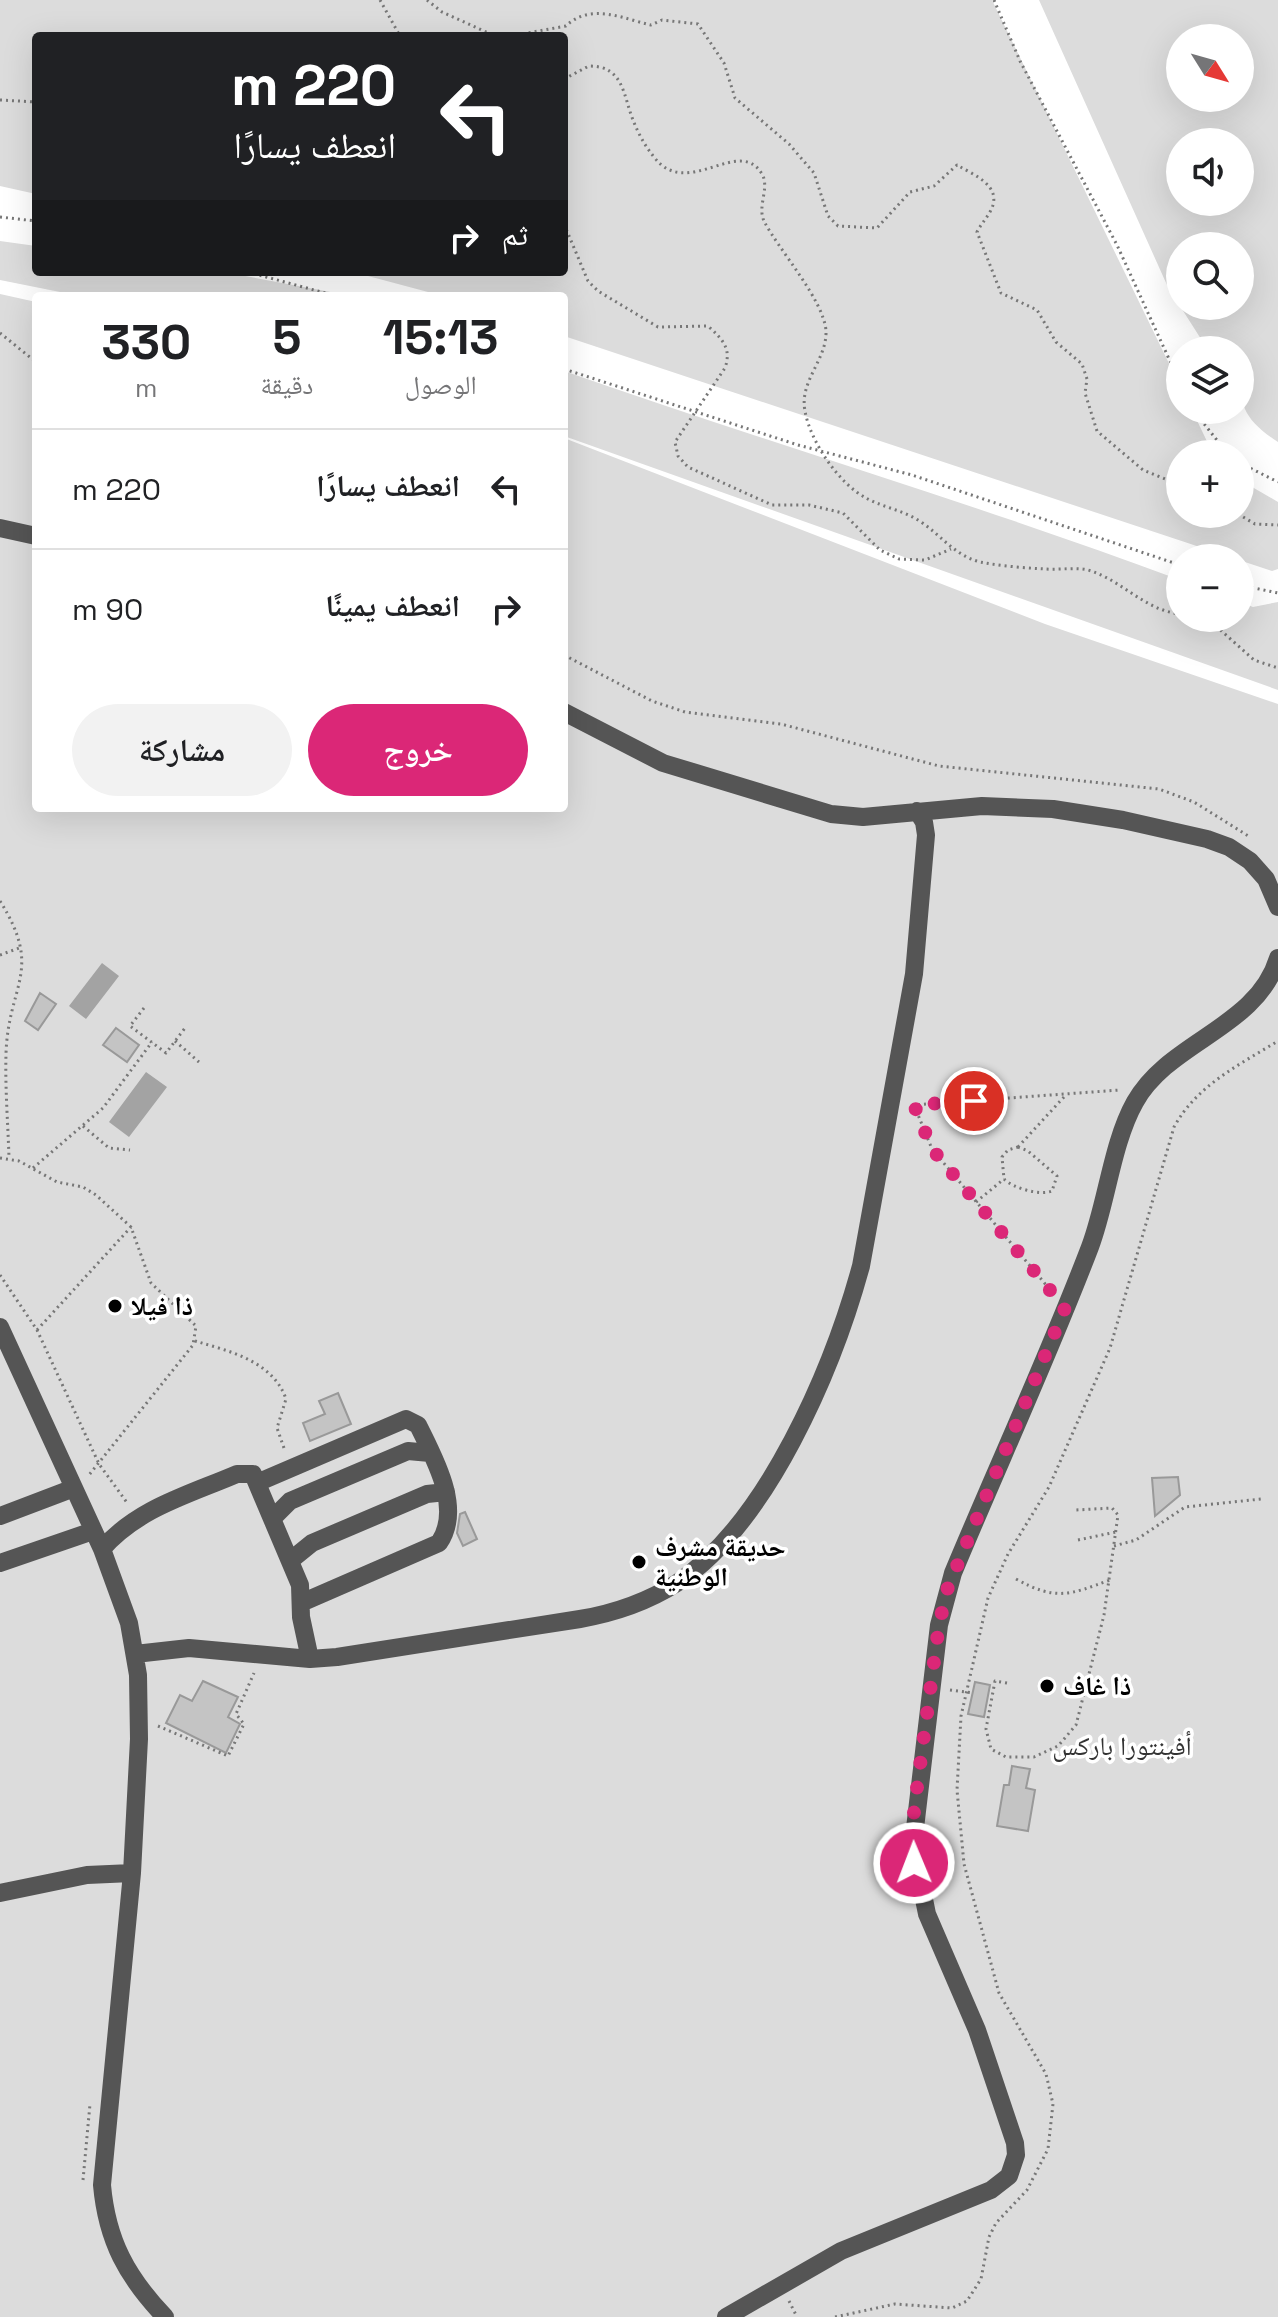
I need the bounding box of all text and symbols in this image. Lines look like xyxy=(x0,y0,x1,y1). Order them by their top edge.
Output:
north arrow xyxy=(1166,24,1254,112)
map controls xyxy=(1166,24,1254,632)
text: 220 m xyxy=(231,50,396,121)
icon: left xyxy=(424,64,528,168)
text: انعطف يسارًا xyxy=(234,123,396,169)
button: sound xyxy=(1166,128,1254,216)
text: ثم xyxy=(502,215,528,254)
icon: right xyxy=(442,216,486,260)
button: search xyxy=(1166,232,1254,320)
text: 5 xyxy=(273,307,301,368)
text: 15:13 xyxy=(383,307,499,368)
text: 330 xyxy=(102,312,191,373)
button: layers xyxy=(1166,336,1254,424)
text: دقيقة xyxy=(260,368,313,402)
text: الوصول xyxy=(405,368,477,402)
text: m xyxy=(135,371,157,405)
button: + xyxy=(1166,440,1254,528)
text: انعطف يسارًا xyxy=(316,466,460,505)
icon: left xyxy=(484,467,528,511)
text: 220 m xyxy=(72,470,161,509)
button: − xyxy=(1166,544,1254,632)
text: انعطف يمينًا xyxy=(325,586,460,625)
icon: right xyxy=(484,587,528,631)
text: 90 m xyxy=(72,590,143,629)
button: مشاركة xyxy=(72,704,292,796)
button: خروج xyxy=(308,704,528,796)
pin xyxy=(940,1067,1008,1135)
icon: arrive xyxy=(952,1079,996,1123)
place label: ذا فيلا xyxy=(131,1289,193,1323)
marker: ذا فيلا xyxy=(106,1297,124,1315)
place label: حديقة مشرف الوطنية xyxy=(655,1530,786,1594)
marker: حديقة مشرف الوطنية xyxy=(630,1553,648,1571)
place label: ذا غاف xyxy=(1063,1669,1131,1703)
marker: ذا غاف xyxy=(1038,1677,1056,1695)
park label: أفينتورا باركس xyxy=(1052,1729,1192,1763)
position arrow xyxy=(872,1821,956,1905)

